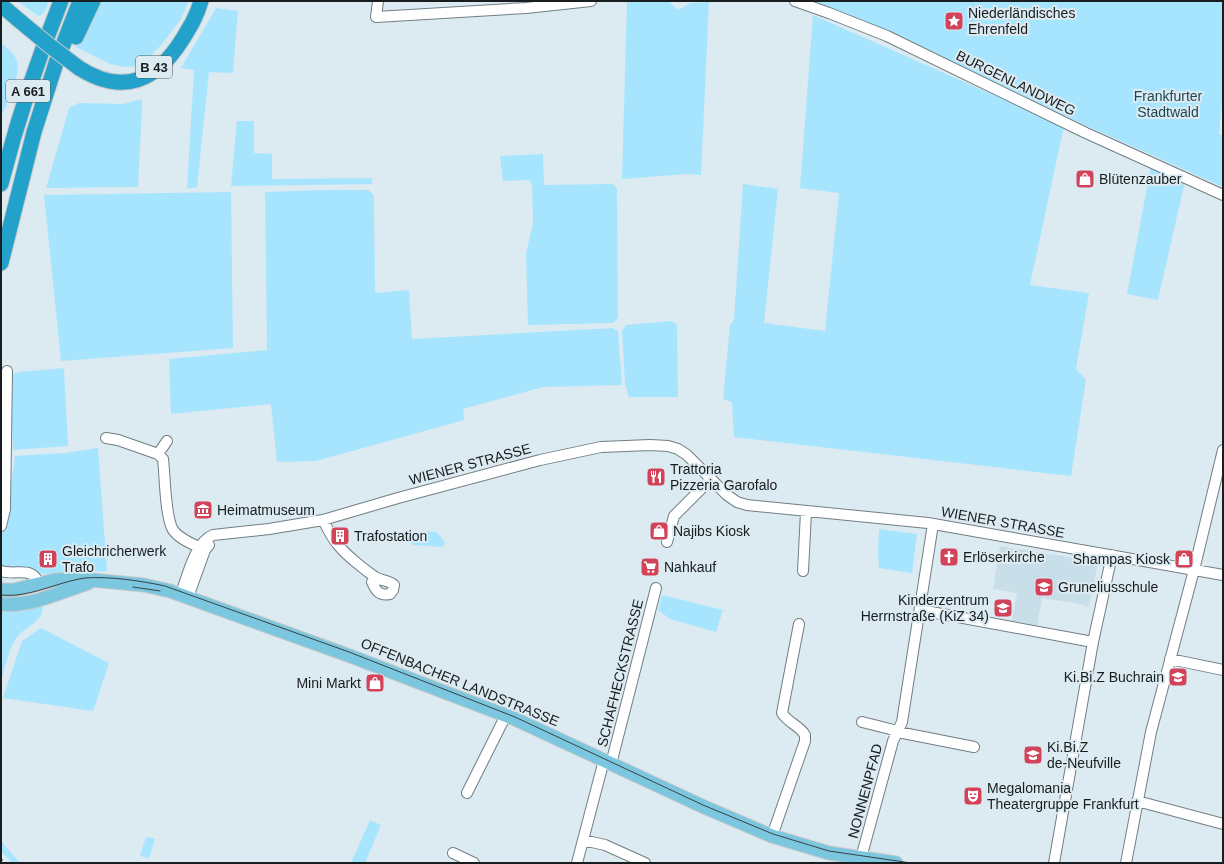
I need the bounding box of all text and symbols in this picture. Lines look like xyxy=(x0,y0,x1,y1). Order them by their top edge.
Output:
place label: Niederländisches Ehrenfeld xyxy=(968,5,1075,37)
place icon: Niederländisches Ehrenfeld xyxy=(943,10,965,32)
street label: BURGENLANDWEG xyxy=(954,47,1078,119)
road number: B 43 xyxy=(136,56,172,78)
road number: A 661 xyxy=(6,80,50,102)
park label: Frankfurter Stadtwald xyxy=(1134,88,1203,120)
shop icon: Blütenzauber xyxy=(1074,168,1096,190)
place label: Blütenzauber xyxy=(1099,171,1182,187)
street label: WIENER STRASSE xyxy=(407,440,533,488)
place label: Trattoria Pizzeria Garofalo xyxy=(670,461,778,493)
restaurant icon: Trattoria Pizzeria Garofalo xyxy=(645,466,667,488)
museum icon: Heimatmuseum xyxy=(192,499,214,521)
place label: Heimatmuseum xyxy=(217,502,315,518)
street label: WIENER STRASSE xyxy=(940,503,1066,541)
shop icon: Najibs Kiosk xyxy=(648,520,670,542)
place label: Najibs Kiosk xyxy=(673,523,751,539)
building icon: Trafostation xyxy=(329,525,351,547)
place label: Trafostation xyxy=(354,528,427,544)
place label: Gleichricherwerk Trafo xyxy=(62,543,167,575)
church icon: Erlöserkirche xyxy=(938,546,960,568)
building icon: Gleichricherwerk Trafo xyxy=(37,548,59,570)
shop icon: Shampas Kiosk xyxy=(1173,548,1195,570)
place label: Erlöserkirche xyxy=(963,549,1045,565)
place label: Shampas Kiosk xyxy=(1073,551,1171,567)
supermarket icon: Nahkauf xyxy=(639,556,661,578)
place label: Nahkauf xyxy=(664,559,716,575)
school or university icon: Gruneliusschule xyxy=(1033,576,1055,598)
place label: Gruneliusschule xyxy=(1058,579,1159,595)
place label: Kinderzentrum Herrnstraße (KiZ 34) xyxy=(861,592,989,624)
street label: SCHAFHECKSTRASSE xyxy=(594,597,646,749)
school or university icon: Kinderzentrum Herrnstraße (KiZ 34) xyxy=(992,597,1014,619)
street label: OFFENBACHER LANDSTRASSE xyxy=(359,635,561,729)
school or university icon: Ki.Bi.Z Buchrain xyxy=(1167,666,1189,688)
place label: Ki.Bi.Z Buchrain xyxy=(1064,669,1164,685)
shop icon: Mini Markt xyxy=(364,672,386,694)
place label: Mini Markt xyxy=(296,675,361,691)
place label: Ki.Bi.Z de-Neufville xyxy=(1047,739,1121,771)
street label: NONNENPFAD xyxy=(845,742,885,840)
school or university icon: Ki.Bi.Z de-Neufville xyxy=(1022,744,1044,766)
place label: Megalomania Theatergruppe Frankfurt xyxy=(987,780,1139,812)
theatre icon: Megalomania Theatergruppe Frankfurt xyxy=(962,785,984,807)

